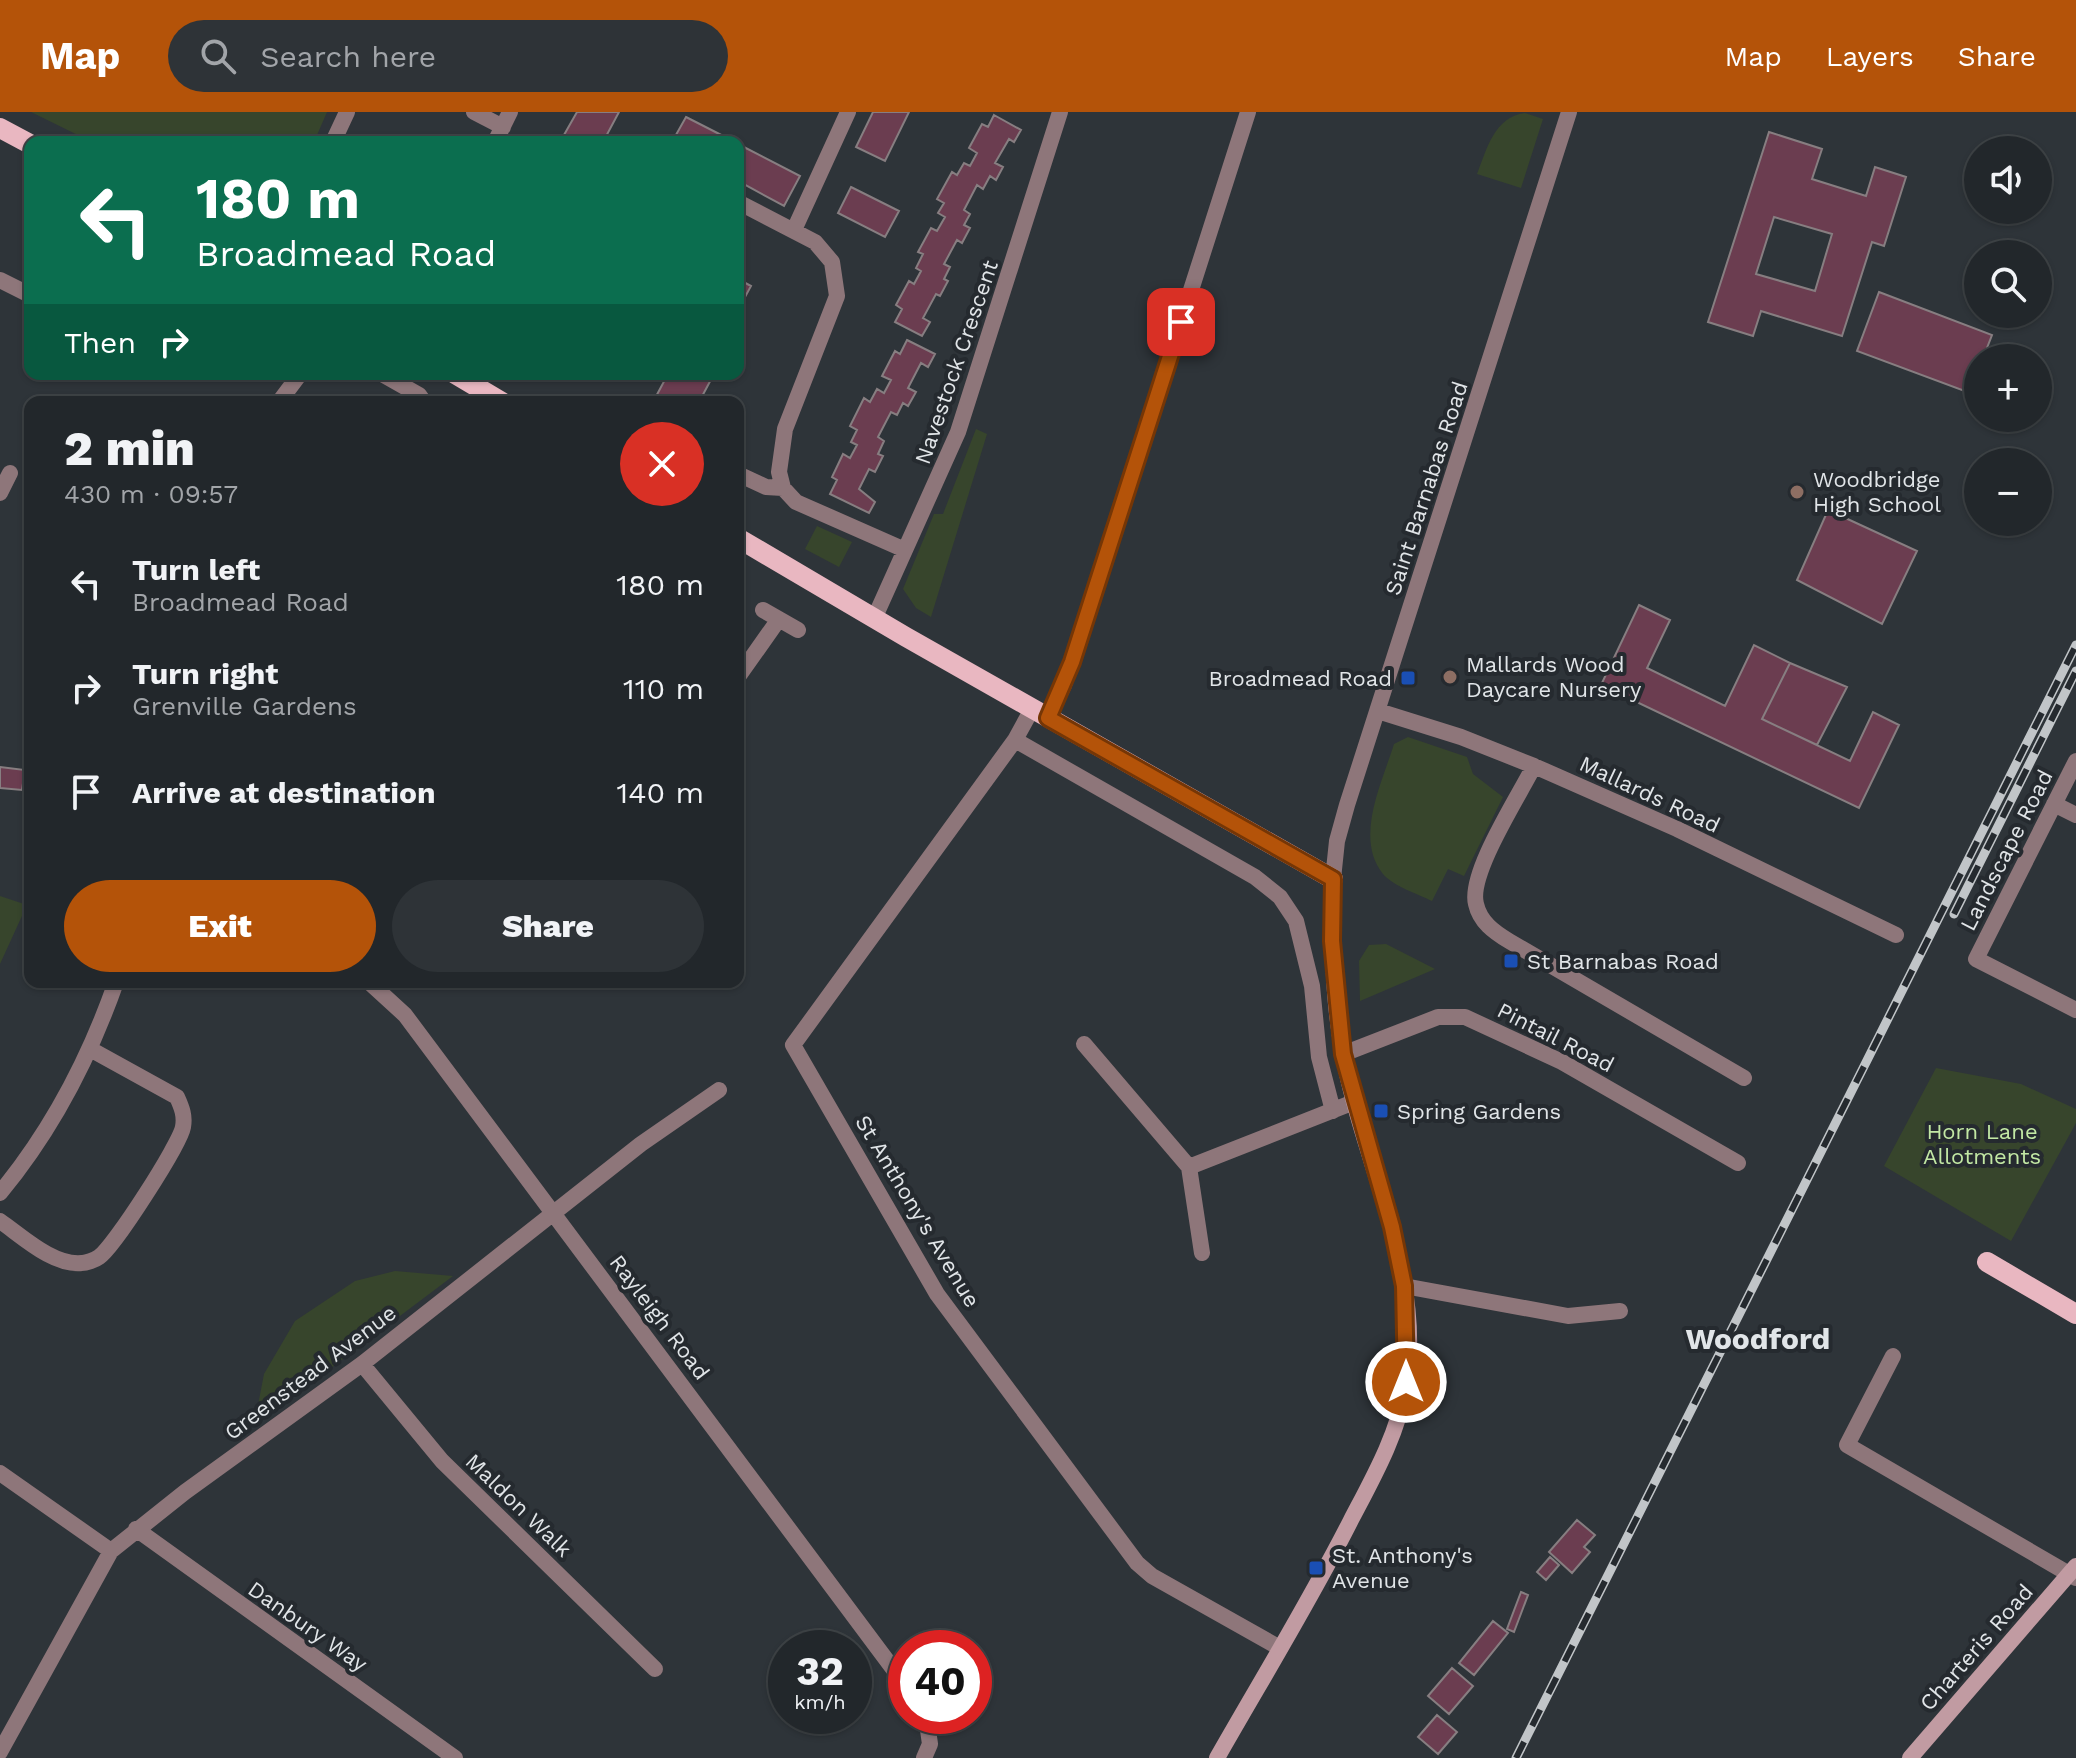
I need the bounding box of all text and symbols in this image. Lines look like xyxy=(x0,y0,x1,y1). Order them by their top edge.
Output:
search box xyxy=(168,20,728,92)
text: Map xyxy=(40,34,120,78)
icon: search xyxy=(196,34,240,78)
text: Search here xyxy=(260,39,436,74)
text: Map xyxy=(1725,40,1782,73)
text: Layers xyxy=(1826,40,1914,73)
text: Share xyxy=(1958,40,2036,73)
map controls xyxy=(1964,136,2052,536)
button: sound xyxy=(1964,136,2052,224)
text: 180 m xyxy=(196,166,360,232)
icon: left xyxy=(64,168,168,272)
text: Broadmead Road xyxy=(196,233,496,275)
button: search xyxy=(1964,240,2052,328)
street label: Navestock Crescent xyxy=(910,257,1003,467)
pin xyxy=(1147,288,1215,356)
icon: arrive xyxy=(1159,300,1203,344)
icon: right xyxy=(152,320,196,364)
text: Then xyxy=(64,325,136,360)
button: + xyxy=(1964,344,2052,432)
street label: Saint Barnabas Road xyxy=(1380,378,1473,598)
text: 2 min xyxy=(64,420,195,477)
button: close xyxy=(620,422,704,506)
button: − xyxy=(1964,448,2052,536)
place label: Woodbridge High School xyxy=(1813,467,1941,517)
text: 430 m · 09:57 xyxy=(64,479,238,509)
marker: Woodbridge High School xyxy=(1788,483,1806,501)
text: Turn left xyxy=(132,552,260,587)
icon: left xyxy=(64,562,108,606)
text: 180 m xyxy=(616,567,704,602)
text: Broadmead Road xyxy=(132,587,349,617)
place label: Mallards Wood Daycare Nursery xyxy=(1466,652,1642,702)
text: Turn right xyxy=(132,656,278,691)
icon: right xyxy=(64,666,108,710)
place label: Broadmead Road xyxy=(1208,666,1392,691)
marker: Mallards Wood Daycare Nursery xyxy=(1441,668,1459,686)
marker: Broadmead Road xyxy=(1399,669,1417,687)
text: 110 m xyxy=(623,671,704,706)
text: Grenville Gardens xyxy=(132,691,357,721)
street label: Mallards Road xyxy=(1576,751,1724,838)
street label: Landscape Road xyxy=(1955,766,2058,935)
icon: arrive xyxy=(64,770,108,814)
text: Arrive at destination xyxy=(132,775,436,810)
text: 140 m xyxy=(616,775,704,810)
button: Exit xyxy=(64,880,376,972)
button: Share xyxy=(392,880,704,972)
place label: St Barnabas Road xyxy=(1527,949,1719,974)
marker: St Barnabas Road xyxy=(1502,952,1520,970)
street label: Pintail Road xyxy=(1493,997,1618,1078)
place label: Spring Gardens xyxy=(1397,1099,1561,1124)
marker: Spring Gardens xyxy=(1372,1102,1390,1120)
street label: St Anthony's Avenue xyxy=(850,1111,985,1312)
park label: Horn Lane Allotments xyxy=(1923,1119,2041,1169)
street label: Rayleigh Road xyxy=(605,1250,715,1385)
street label: Greenstead Avenue xyxy=(220,1300,401,1445)
district label: Woodford xyxy=(1686,1321,1830,1356)
position arrow xyxy=(1364,1340,1448,1424)
street label: Maldon Walk xyxy=(461,1449,577,1562)
place label: St. Anthony's Avenue xyxy=(1332,1543,1473,1593)
marker: St. Anthony's Avenue xyxy=(1307,1559,1325,1577)
street label: Danbury Way xyxy=(243,1576,373,1677)
street label: Charteris Road xyxy=(1915,1579,2038,1716)
speed limit sign: 40 xyxy=(888,1630,992,1734)
text: 32 xyxy=(796,1648,844,1695)
text: km/h xyxy=(794,1690,846,1714)

